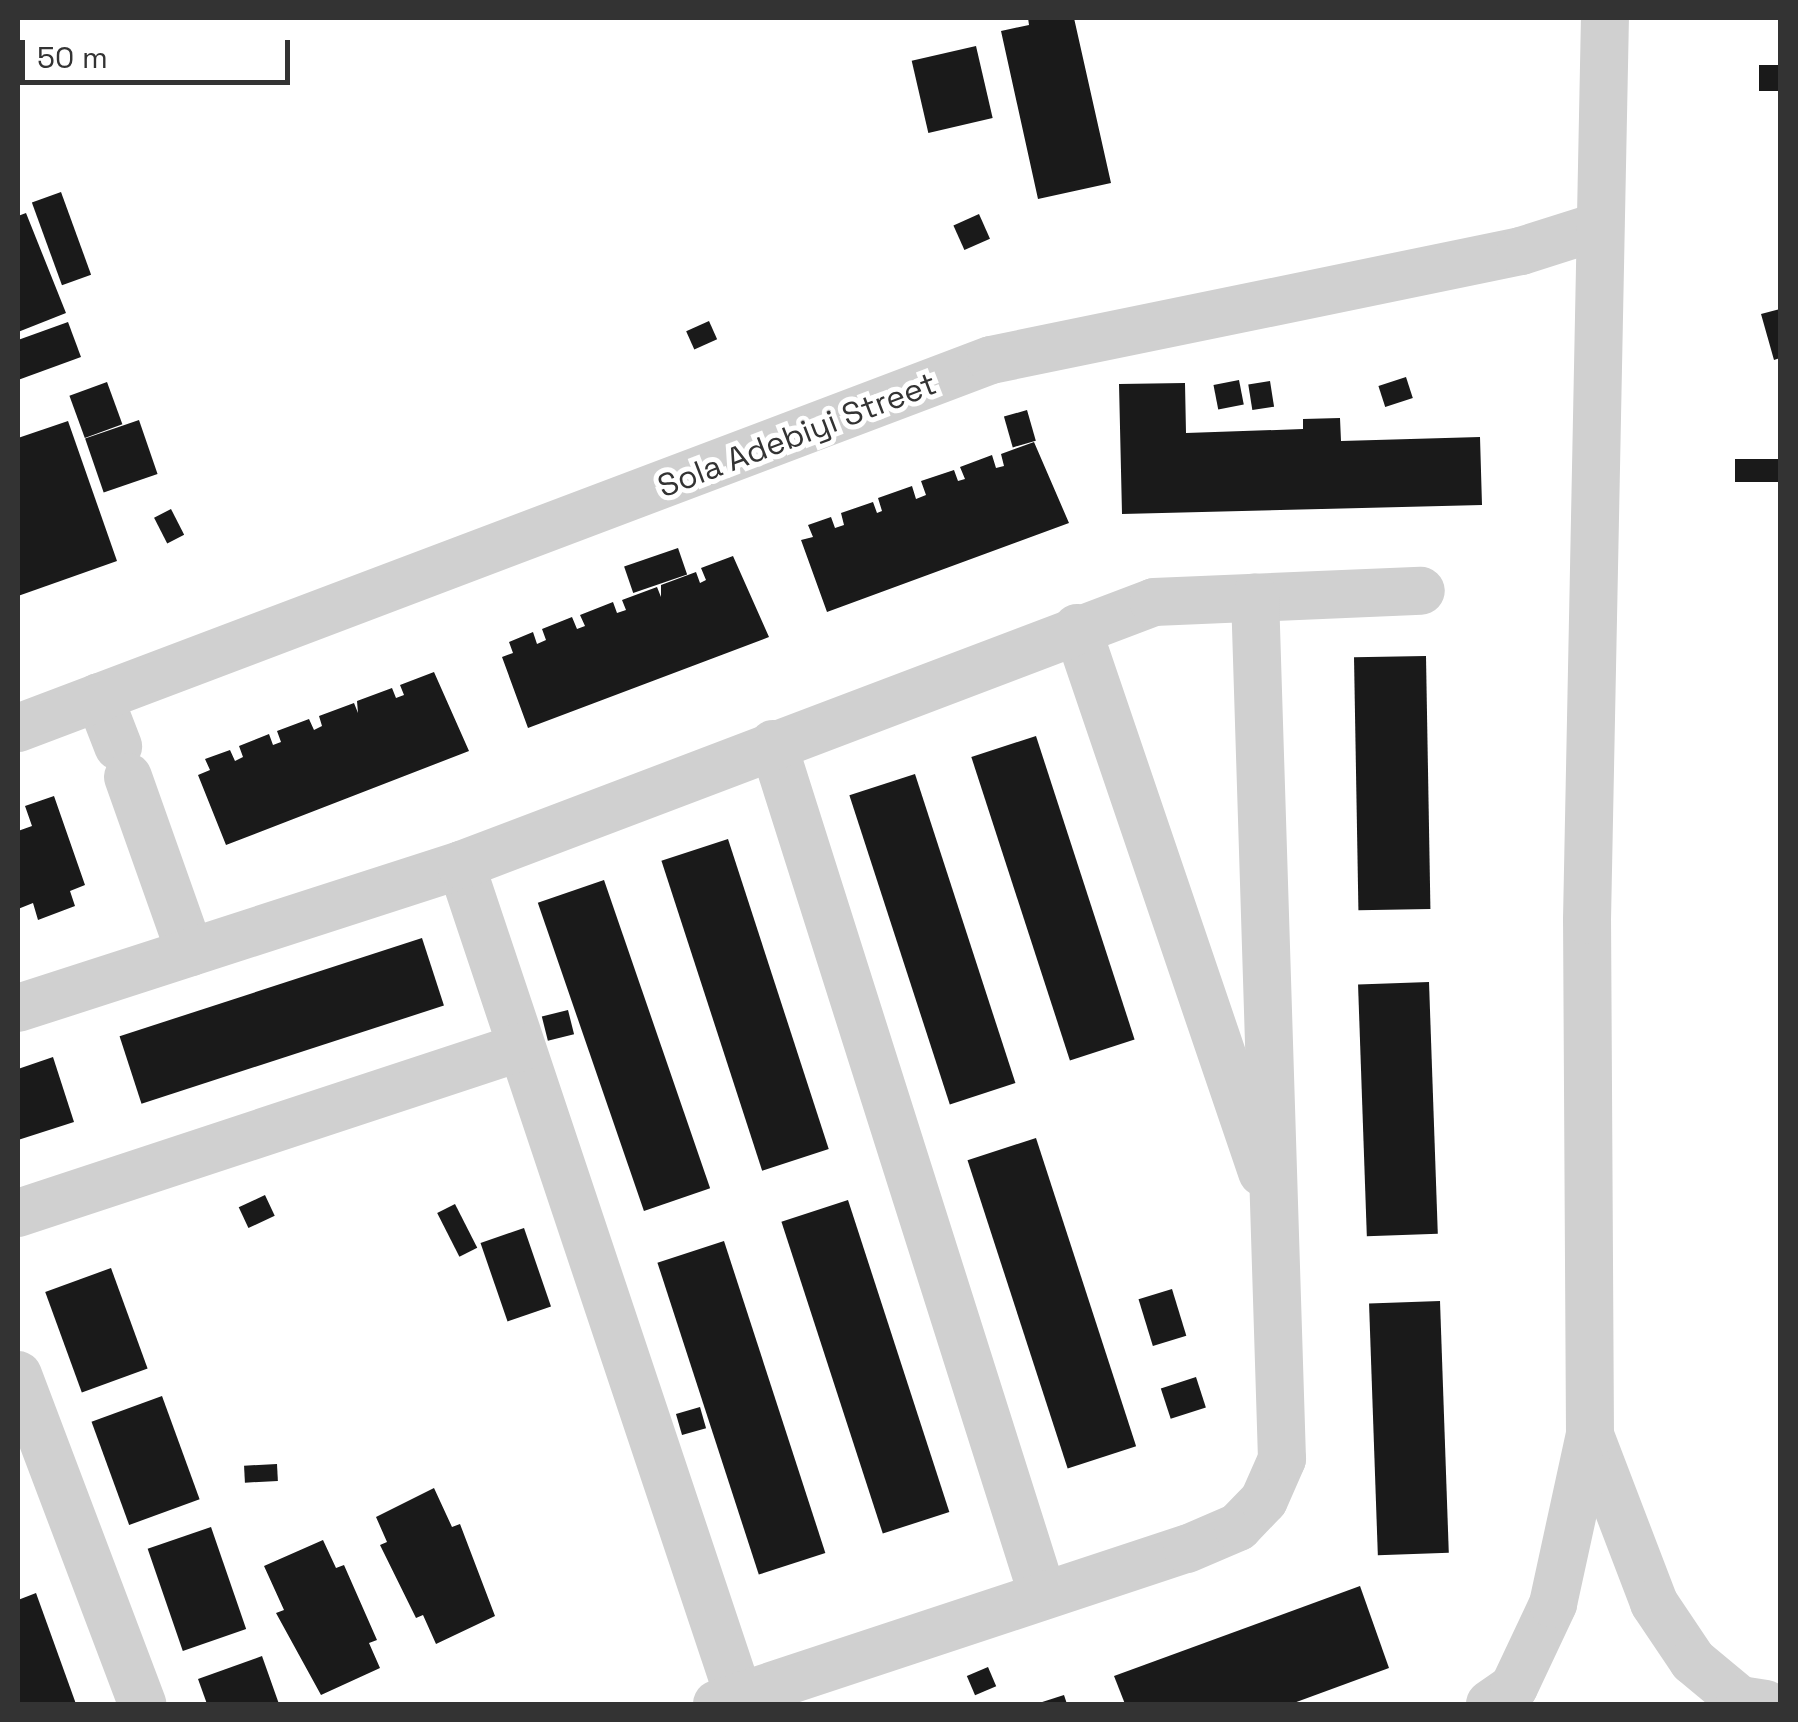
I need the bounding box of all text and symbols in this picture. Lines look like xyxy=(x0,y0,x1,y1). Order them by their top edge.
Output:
scale bar xyxy=(25,20,295,82)
text: 50 m xyxy=(37,38,108,77)
street label: Sola Adebiyi Street xyxy=(652,364,942,506)

